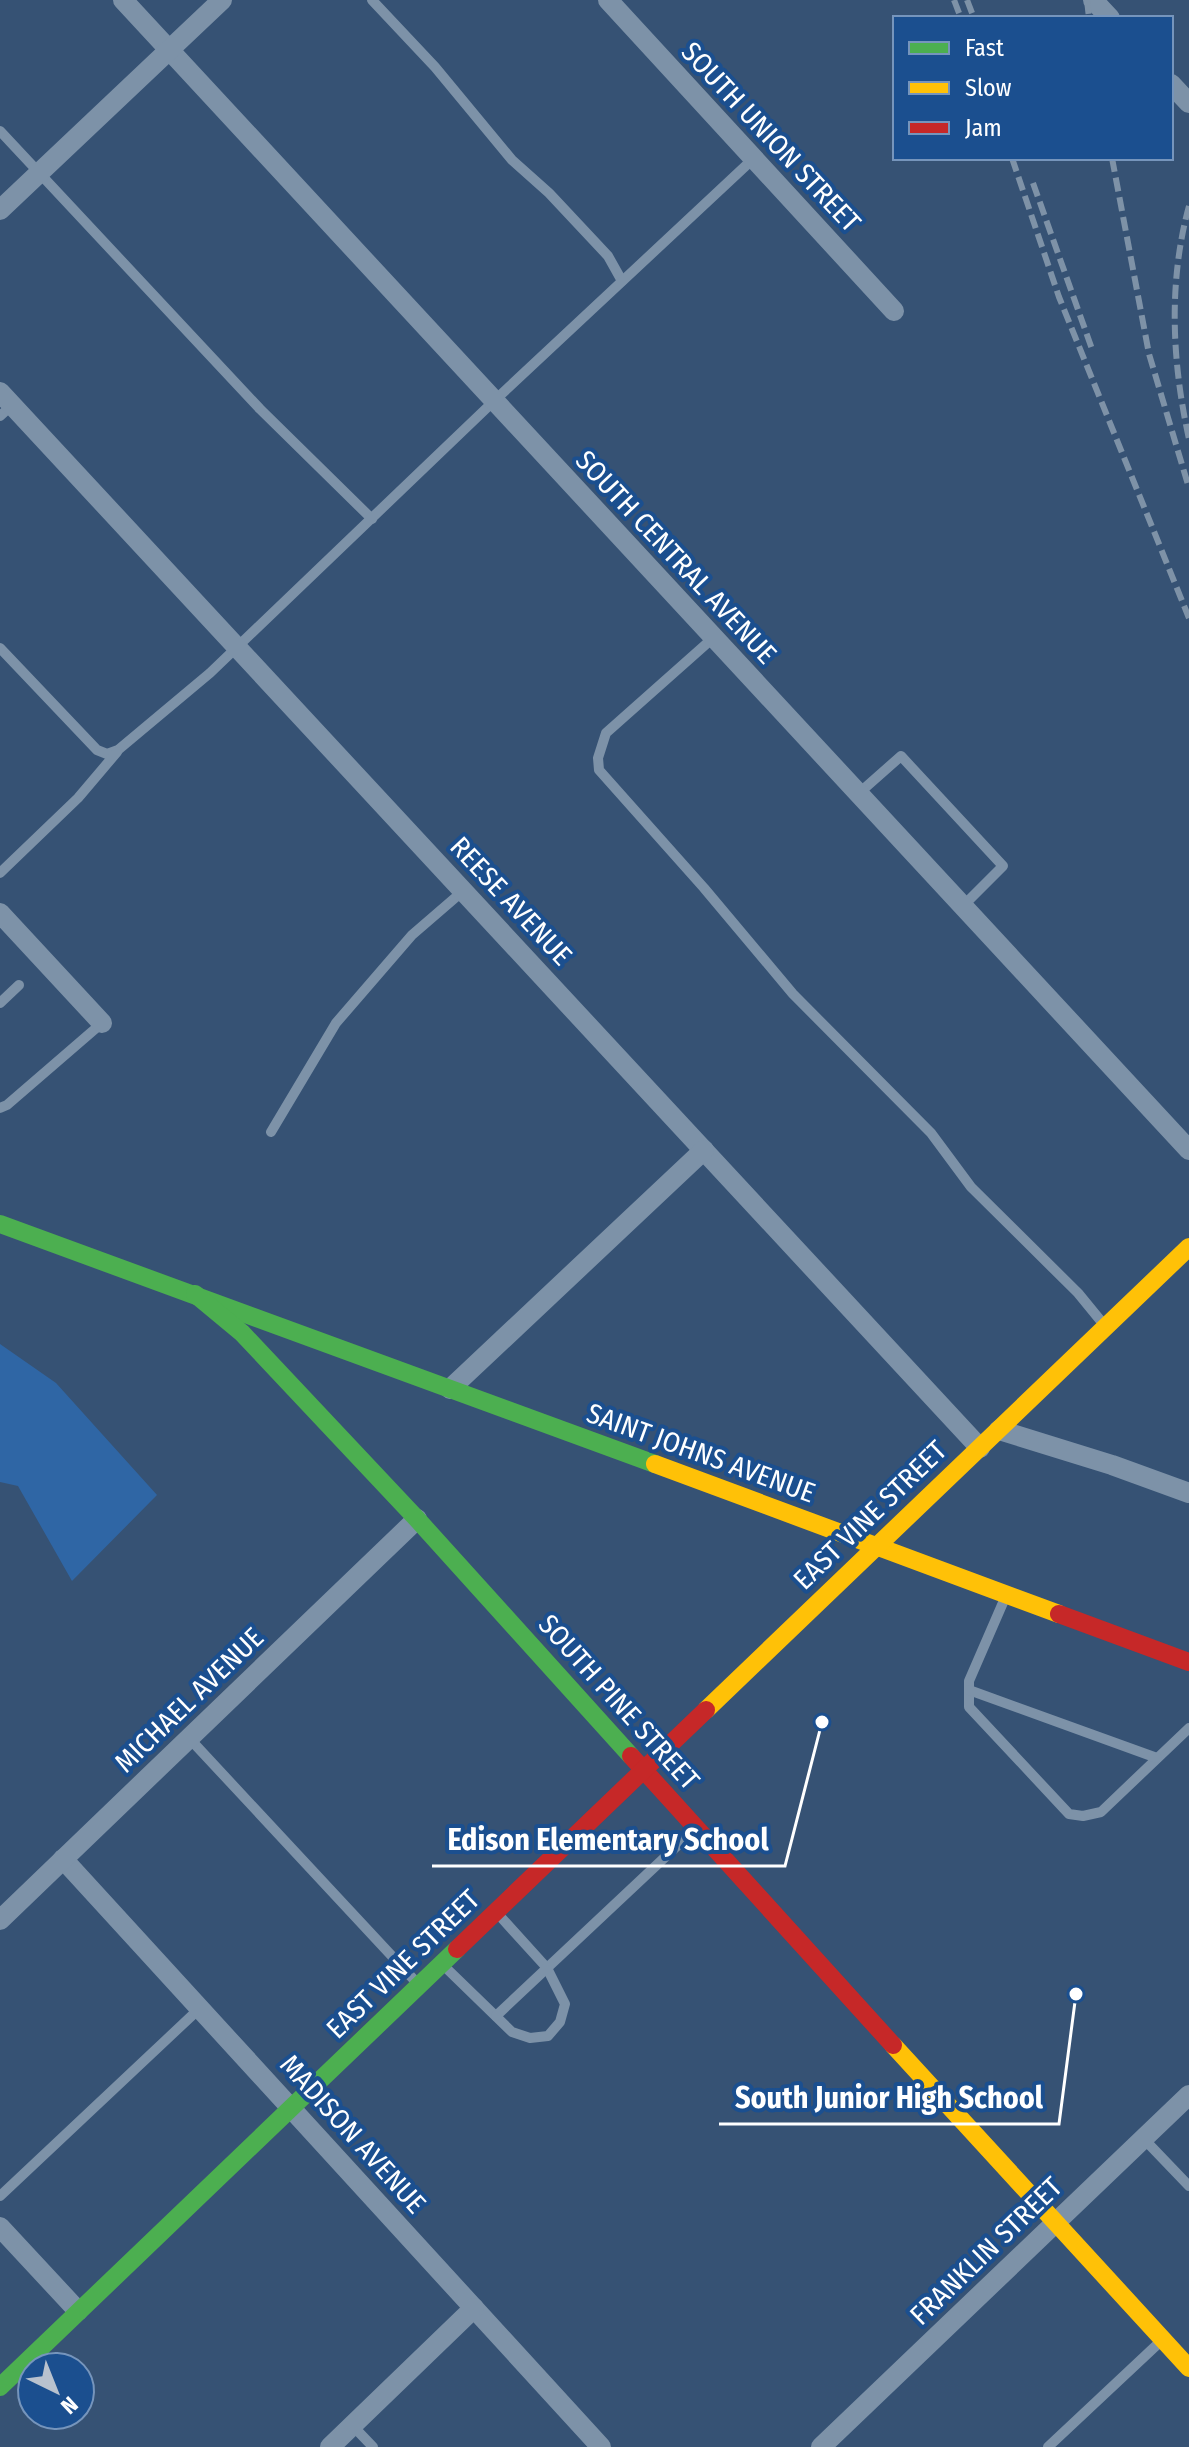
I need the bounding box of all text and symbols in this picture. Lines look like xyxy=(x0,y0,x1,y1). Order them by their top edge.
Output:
legend xyxy=(893,16,1173,160)
text: Fast xyxy=(965,34,1004,62)
street label: SOUTH UNION STREET xyxy=(675,35,867,239)
text: Slow xyxy=(965,74,1012,102)
text: Jam xyxy=(965,114,1002,142)
street label: SOUTH CENTRAL AVENUE xyxy=(569,444,783,670)
street label: REESE AVENUE xyxy=(443,830,579,972)
street label: SAINT JOHNS AVENUE xyxy=(582,1396,820,1510)
street label: EAST VINE STREET xyxy=(787,1434,953,1596)
street label: SOUTH PINE STREET xyxy=(532,1608,706,1796)
street label: MICHAEL AVENUE xyxy=(108,1621,270,1779)
callout: Edison Elementary School xyxy=(432,1812,785,1866)
text: Edison Elementary School xyxy=(447,1822,769,1858)
street label: EAST VINE STREET xyxy=(320,1883,486,2045)
street label: MADISON AVENUE xyxy=(273,2048,433,2220)
callout: South Junior High School xyxy=(719,2070,1059,2124)
text: South Junior High School xyxy=(735,2080,1044,2116)
street label: FRANKLIN STREET xyxy=(903,2170,1069,2332)
north arrow xyxy=(16,2351,96,2431)
text: N xyxy=(55,2391,83,2420)

